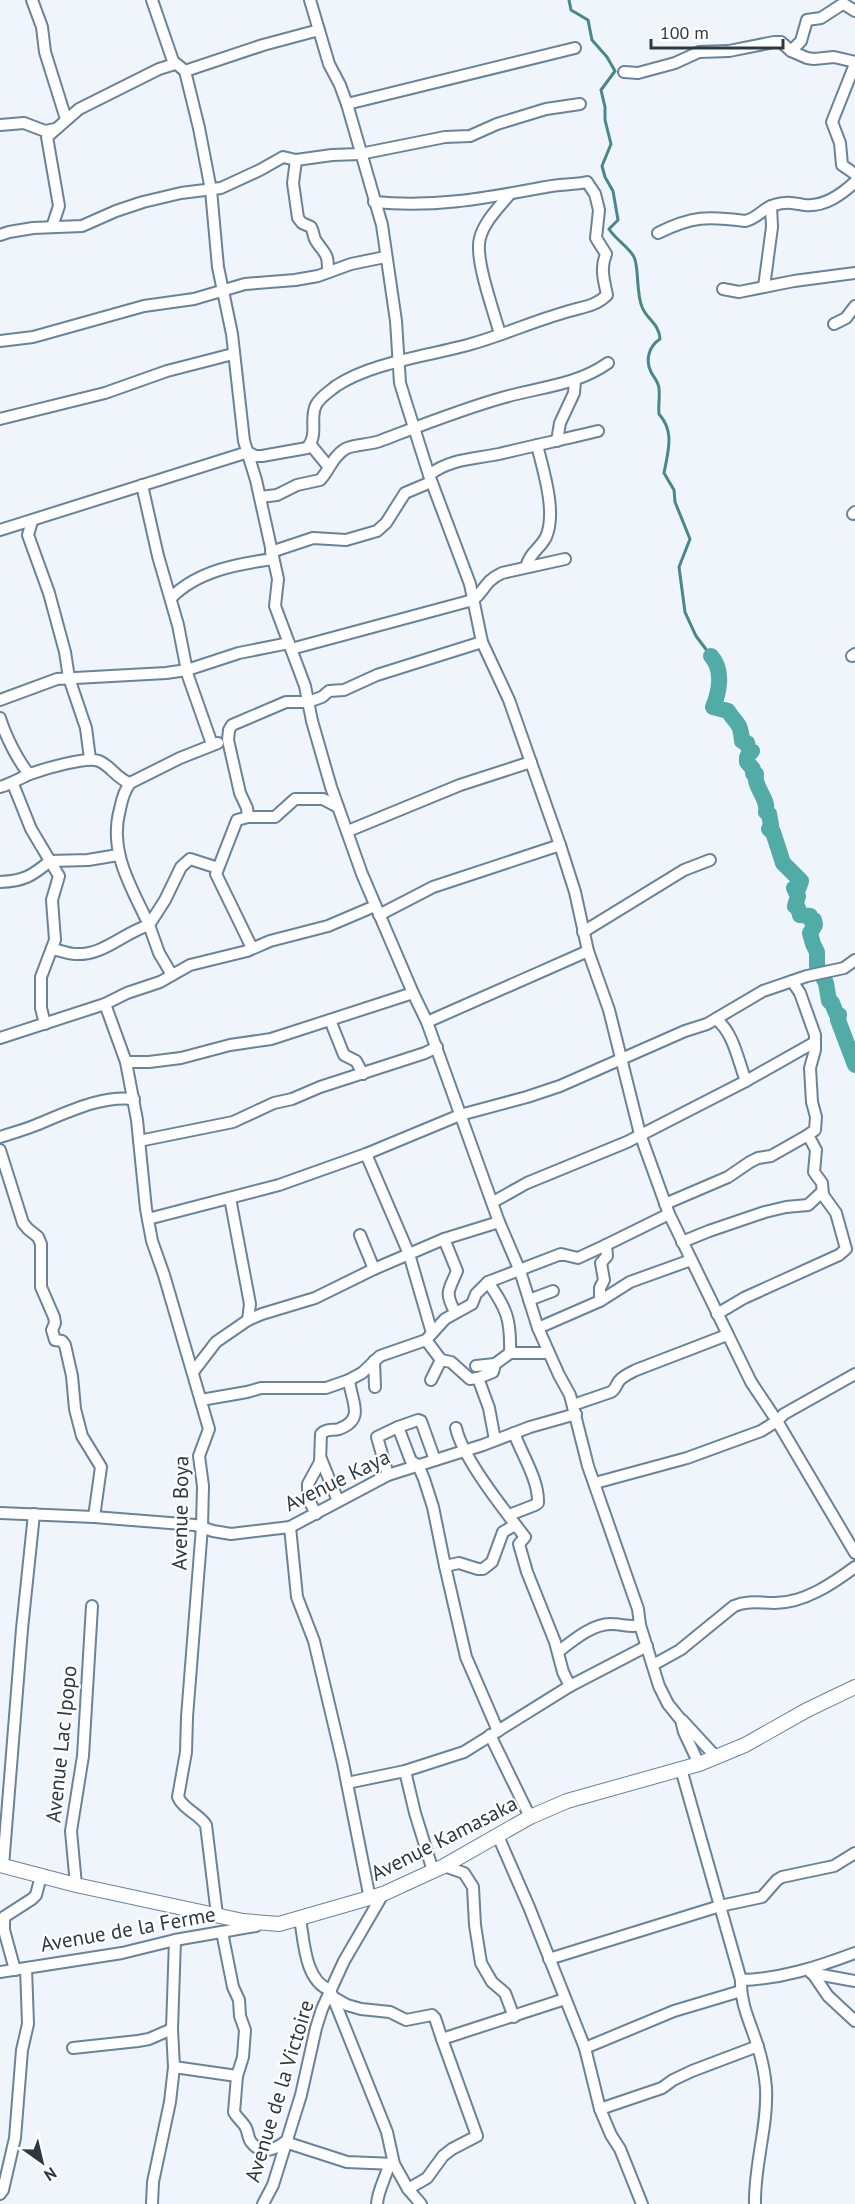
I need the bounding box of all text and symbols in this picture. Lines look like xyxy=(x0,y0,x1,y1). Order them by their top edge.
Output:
scale bar xyxy=(651,12,783,50)
text: 100 m xyxy=(660,21,709,44)
street label: Avenue Kaya xyxy=(280,1443,394,1517)
street label: Avenue Boya xyxy=(166,1455,194,1571)
street label: Avenue Lac Ipopo xyxy=(39,1664,83,1824)
street label: Avenue Kamasaka xyxy=(366,1789,522,1887)
street label: Avenue de la Ferme xyxy=(38,1900,218,1958)
street label: Avenue de la Victoire xyxy=(238,1997,320,2185)
north arrow xyxy=(12,2132,72,2192)
text: N xyxy=(40,2163,60,2186)

